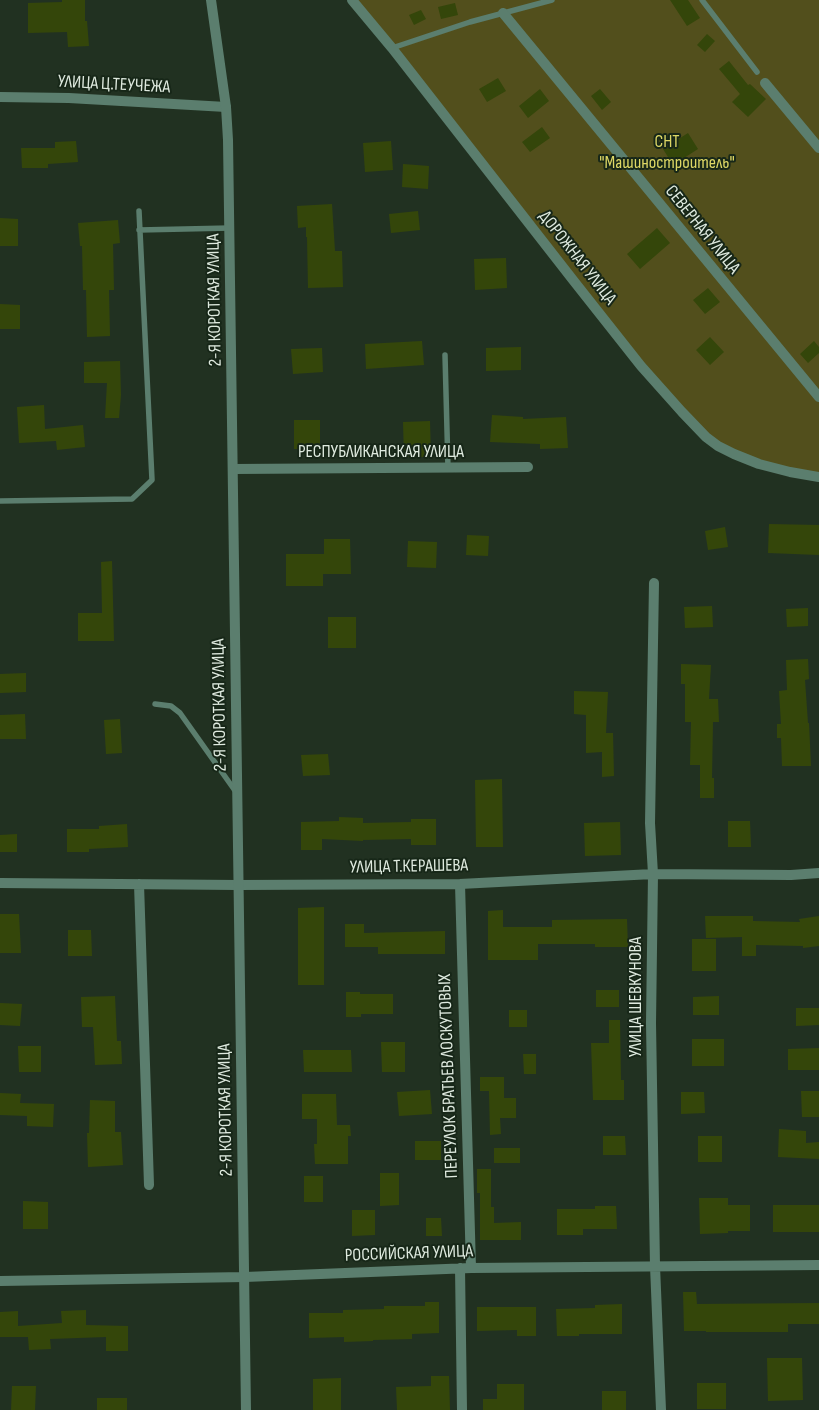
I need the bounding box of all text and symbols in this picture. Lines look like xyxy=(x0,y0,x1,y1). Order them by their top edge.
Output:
street label: УЛИЦА Ц.ТЕУЧЕЖА xyxy=(57,71,171,99)
park label: СНТ "Машиностроитель" xyxy=(599,131,735,173)
street label: СЕВЕРНАЯ УЛИЦА xyxy=(660,181,744,279)
street label: ДОРОЖНАЯ УЛИЦА xyxy=(533,206,621,310)
street label: 2-Я КОРОТКАЯ УЛИЦА xyxy=(203,233,227,367)
street label: РЕСПУБЛИКАНСКАЯ УЛИЦА xyxy=(298,441,464,463)
street label: 2-Я КОРОТКАЯ УЛИЦА xyxy=(208,638,232,772)
street label: УЛИЦА Т.КЕРАШЕВА xyxy=(350,855,468,879)
street label: УЛИЦА ШЕВКУНОВА xyxy=(625,937,647,1057)
street label: ПЕРЕУЛОК БРАТЬЕВ ЛОСКУТОВЫХ xyxy=(435,973,463,1179)
street label: 2-Я КОРОТКАЯ УЛИЦА xyxy=(214,1043,238,1177)
street label: РОССИЙСКАЯ УЛИЦА xyxy=(344,1241,474,1267)

